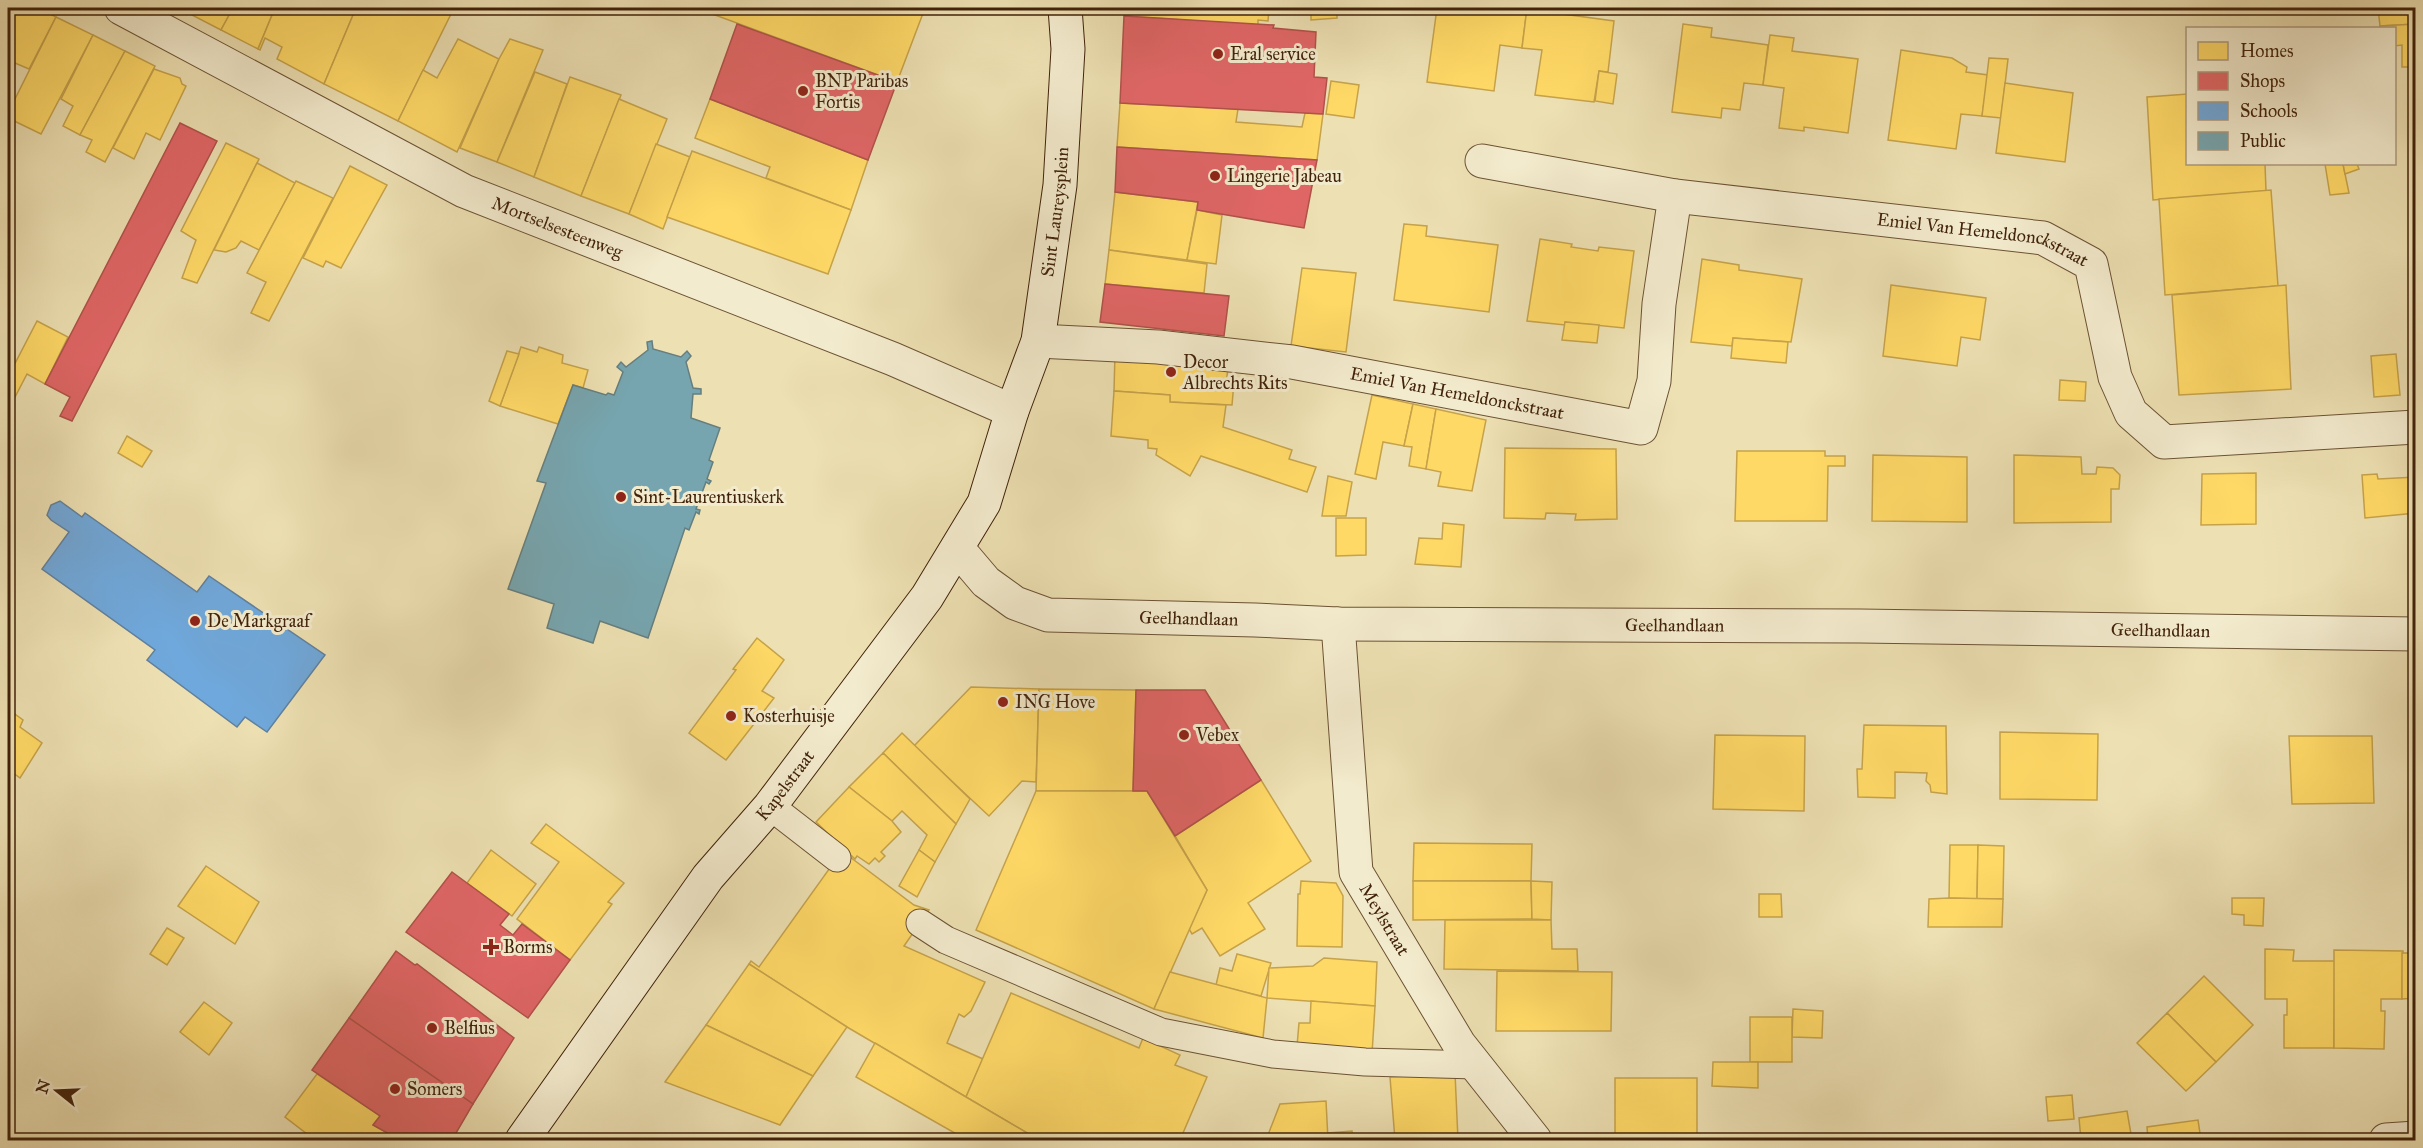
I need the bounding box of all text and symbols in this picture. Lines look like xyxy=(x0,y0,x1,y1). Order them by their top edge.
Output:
legend xyxy=(2186,27,2396,165)
text: Homes xyxy=(2240,40,2294,62)
place label: Eral service xyxy=(1230,43,1316,65)
marker: Eral service xyxy=(1211,47,1225,61)
place label: BNP Paribas Fortis xyxy=(815,70,908,113)
text: Shops xyxy=(2240,70,2285,92)
marker: BNP Paribas Fortis xyxy=(796,84,810,98)
text: Schools xyxy=(2240,100,2298,122)
text: Public xyxy=(2240,130,2286,152)
street label: Sint Laureysplein xyxy=(1036,146,1073,278)
place label: Lingerie Jabeau xyxy=(1227,165,1342,188)
marker: Lingerie Jabeau xyxy=(1208,169,1222,183)
street label: Mortselsesteenweg xyxy=(489,192,626,264)
street label: Emiel Van Hemeldonckstraat xyxy=(1876,208,2093,272)
place label: Decor Albrechts Rits xyxy=(1182,351,1288,394)
street label: Emiel Van Hemeldonckstraat xyxy=(1348,362,1566,424)
marker: Decor Albrechts Rits xyxy=(1164,365,1178,379)
place label: Sint-Laurentiuskerk xyxy=(633,486,785,508)
marker: Sint-Laurentiuskerk xyxy=(614,490,628,504)
street label: Geelhandlaan xyxy=(1139,606,1239,631)
place label: De Markgraaf xyxy=(207,610,313,633)
marker: De Markgraaf xyxy=(188,614,202,628)
street label: Geelhandlaan xyxy=(1625,614,1725,636)
street label: Geelhandlaan xyxy=(2111,619,2211,642)
place label: ING Hove xyxy=(1015,691,1095,713)
marker: ING Hove xyxy=(996,695,1010,709)
place label: Kosterhuisje xyxy=(743,705,835,727)
marker: Kosterhuisje xyxy=(724,709,738,723)
place label: Vebex xyxy=(1195,724,1239,746)
marker: Vebex xyxy=(1177,728,1191,742)
street label: Kapelstraat xyxy=(751,745,820,825)
street label: Meylstraat xyxy=(1354,879,1415,960)
place label: Borms xyxy=(503,936,553,958)
marker: Borms xyxy=(484,940,498,954)
place label: Belfius xyxy=(444,1017,495,1039)
marker: Belfius xyxy=(425,1021,439,1035)
north arrow xyxy=(27,1061,87,1121)
text: N xyxy=(32,1077,54,1096)
place label: Somers xyxy=(407,1078,462,1100)
marker: Somers xyxy=(388,1082,402,1096)

